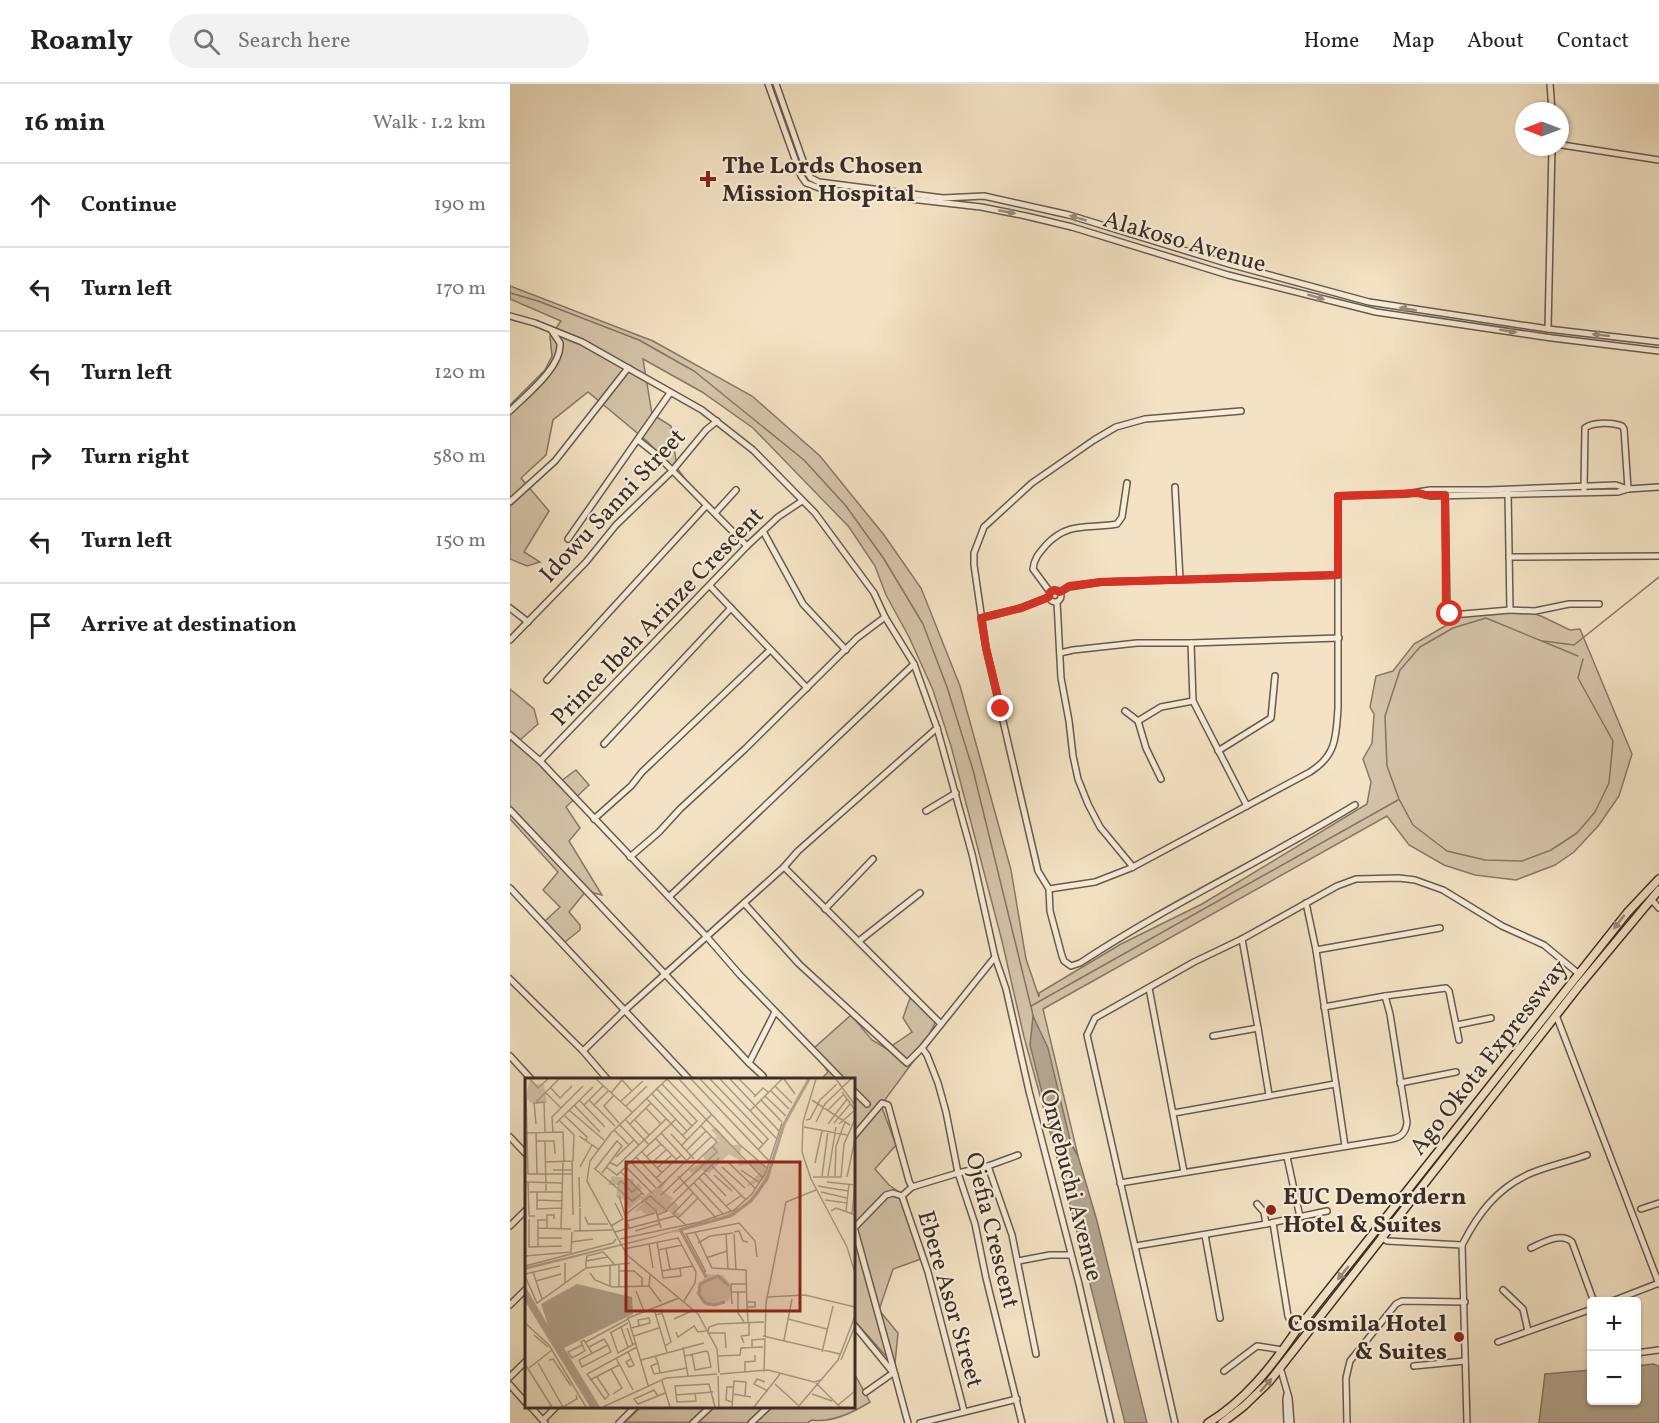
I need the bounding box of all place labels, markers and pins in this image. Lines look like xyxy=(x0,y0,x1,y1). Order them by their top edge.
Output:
place label: The Lords Chosen Mission Hospital xyxy=(722,150,923,212)
marker: The Lords Chosen Mission Hospital xyxy=(699,170,717,188)
place label: EUC Demordern Hotel & Suites xyxy=(1283,1181,1467,1243)
marker: EUC Demordern Hotel & Suites xyxy=(1264,1203,1278,1217)
place label: Cosmila Hotel & Suites xyxy=(1288,1308,1447,1370)
marker: Cosmila Hotel & Suites xyxy=(1452,1330,1466,1344)

